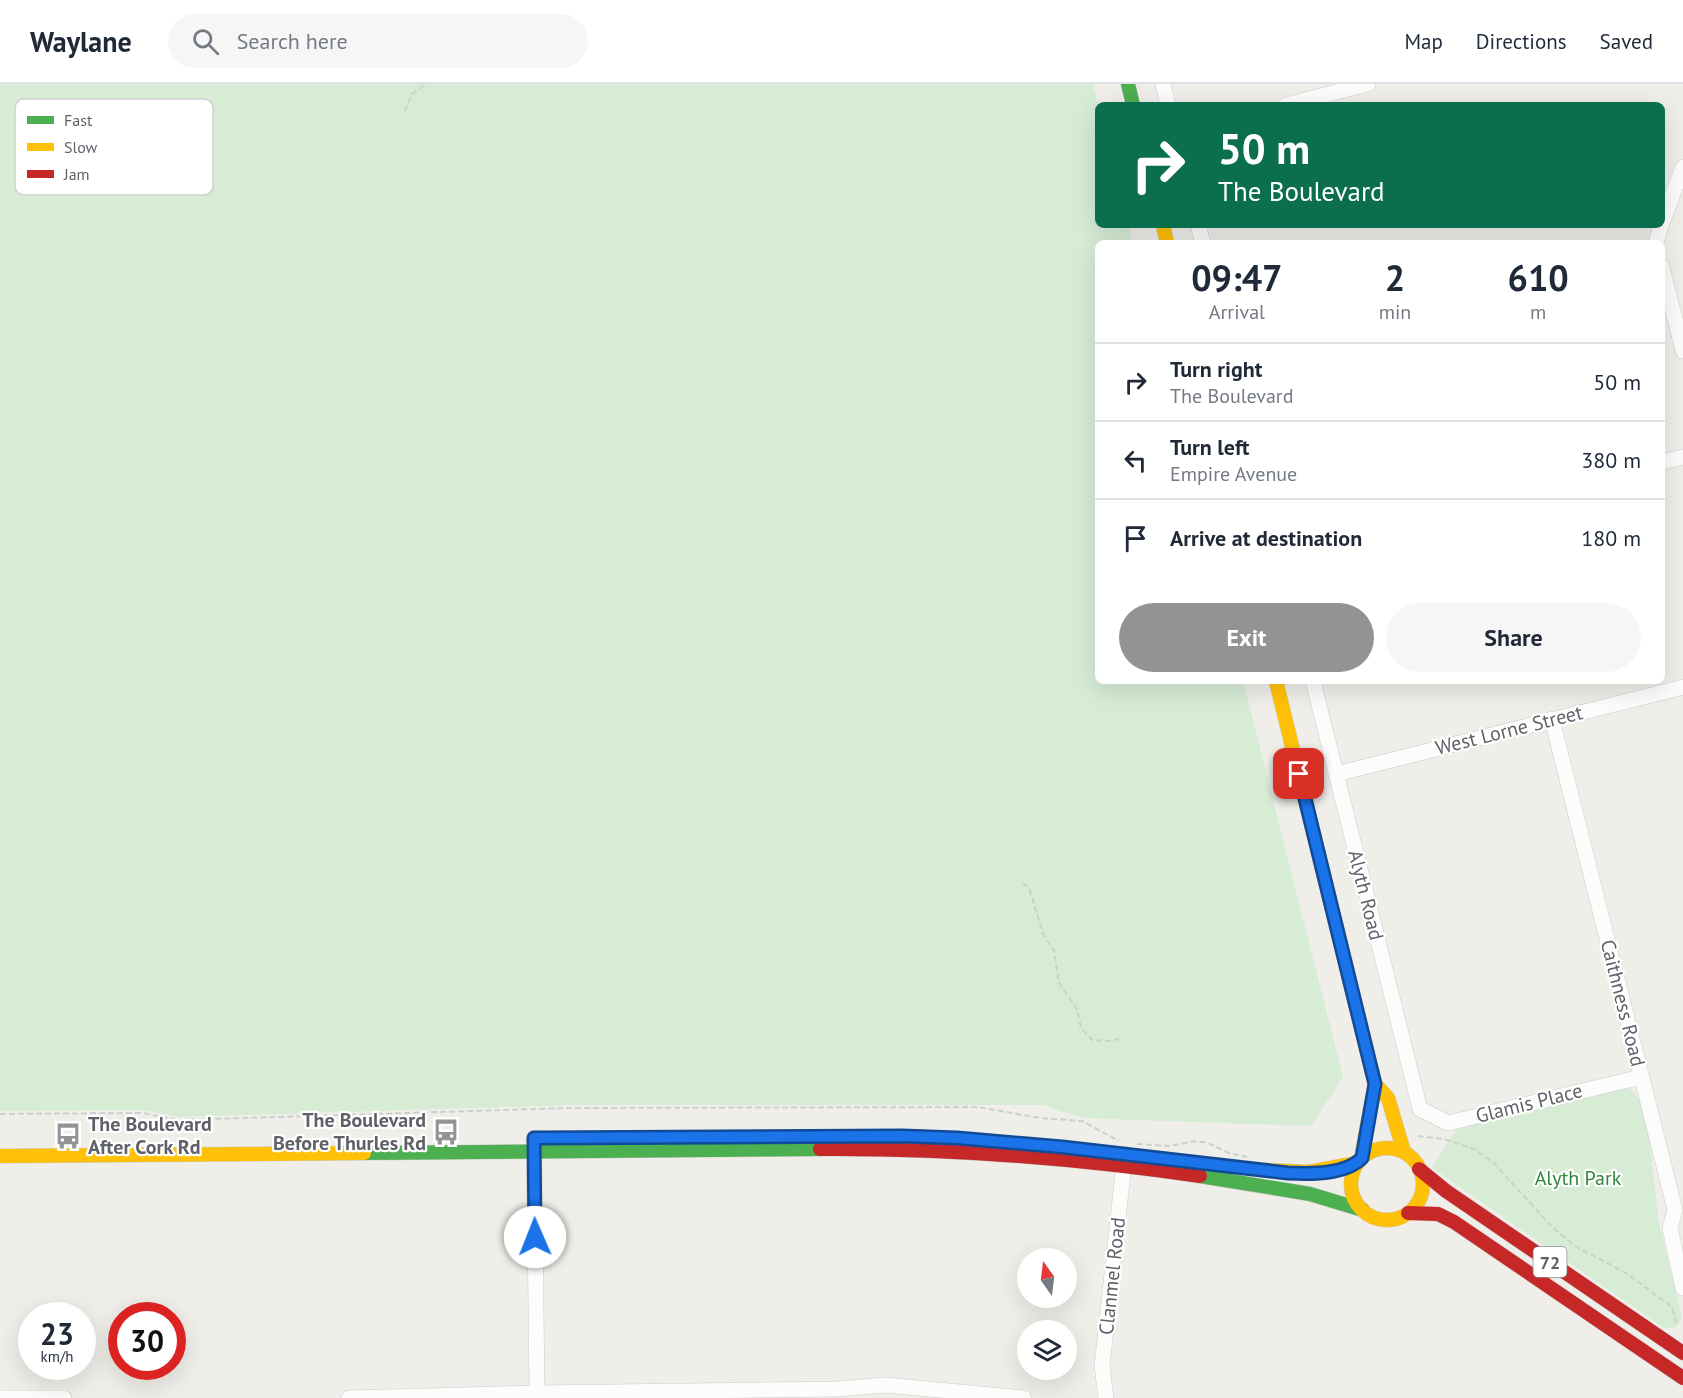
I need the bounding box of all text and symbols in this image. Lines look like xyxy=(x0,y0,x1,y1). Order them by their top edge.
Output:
search box xyxy=(168,14,588,68)
text: Waylane xyxy=(30,23,132,60)
icon: search xyxy=(189,25,222,58)
text: Search here xyxy=(237,27,348,55)
text: Map xyxy=(1404,28,1443,55)
text: Directions xyxy=(1476,28,1567,55)
text: Saved xyxy=(1600,28,1653,55)
legend xyxy=(15,99,213,195)
text: Fast xyxy=(64,110,93,130)
text: 50 m xyxy=(1218,121,1310,176)
icon: right xyxy=(1119,126,1197,204)
text: Slow xyxy=(64,137,98,157)
text: Jam xyxy=(63,164,90,184)
text: The Boulevard xyxy=(1218,174,1385,208)
text: 09:47 xyxy=(1191,254,1283,301)
text: 2 xyxy=(1385,254,1405,301)
text: 610 xyxy=(1508,254,1569,301)
text: Arrival xyxy=(1209,299,1265,325)
text: min xyxy=(1379,299,1411,325)
text: m xyxy=(1530,299,1546,325)
text: Turn right xyxy=(1170,355,1262,383)
icon: right xyxy=(1119,366,1152,399)
text: 50 m xyxy=(1593,368,1641,396)
text: The Boulevard xyxy=(1170,383,1293,409)
text: Turn left xyxy=(1170,433,1250,461)
icon: left xyxy=(1119,444,1152,477)
text: 380 m xyxy=(1581,446,1641,474)
text: Empire Avenue xyxy=(1170,461,1297,487)
icon: arrive xyxy=(1119,522,1152,555)
text: Arrive at destination xyxy=(1170,524,1362,552)
text: 180 m xyxy=(1581,524,1641,552)
button: Exit xyxy=(1119,603,1374,672)
button: Share xyxy=(1386,603,1641,672)
street label: West Lorne Street xyxy=(1433,699,1585,761)
pin xyxy=(1273,748,1324,799)
icon: arrive xyxy=(1282,757,1315,790)
street label: Alyth Road xyxy=(1342,847,1390,943)
street label: Caithness Road xyxy=(1595,937,1651,1069)
street label: Glamis Place xyxy=(1473,1077,1585,1129)
place label: The Boulevard Before Thurles Rd xyxy=(273,1107,426,1156)
place label: The Boulevard After Cork Rd xyxy=(88,1111,212,1160)
bus stop icon: The Boulevard Before Thurles Rd xyxy=(431,1117,461,1147)
bus stop icon: The Boulevard After Cork Rd xyxy=(53,1121,83,1151)
park label: Alyth Park xyxy=(1535,1165,1622,1191)
position arrow xyxy=(503,1205,567,1269)
street label: Clanmel Road xyxy=(1093,1216,1131,1336)
road number: 72 xyxy=(1534,1247,1566,1277)
north arrow xyxy=(1017,1248,1077,1308)
map controls xyxy=(1017,1248,1077,1380)
speed limit sign: 30 xyxy=(108,1302,186,1380)
text: 23 xyxy=(40,1314,74,1353)
button: layers xyxy=(1017,1320,1077,1380)
text: km/h xyxy=(41,1347,73,1366)

